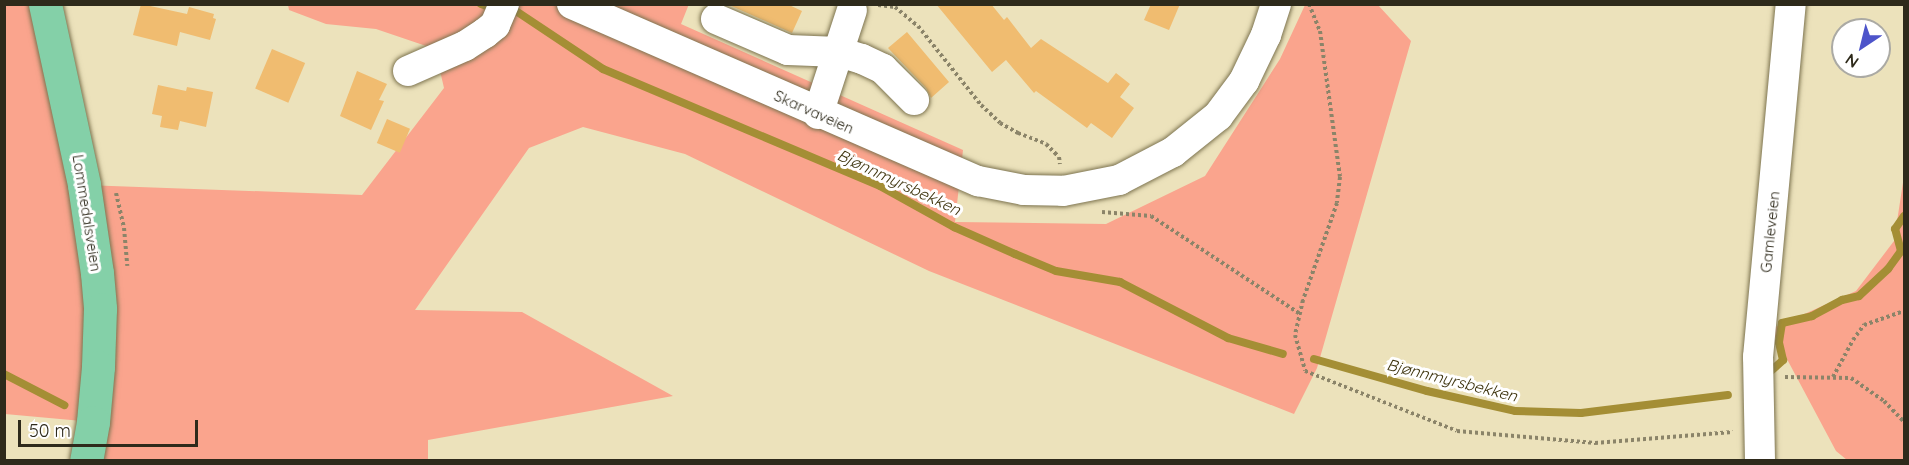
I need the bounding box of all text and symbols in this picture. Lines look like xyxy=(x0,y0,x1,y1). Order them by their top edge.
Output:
north arrow xyxy=(1831,18,1891,78)
text: N xyxy=(1841,50,1862,73)
street label: Skarvaveien xyxy=(771,86,857,138)
water label: Bjønnmyrsbekken xyxy=(834,145,964,219)
street label: Lommedalsveien xyxy=(69,153,105,273)
street label: Gamleveien xyxy=(1757,190,1783,274)
water label: Bjønnmyrsbekken xyxy=(1385,354,1519,406)
scale bar xyxy=(21,408,201,446)
text: 50 m xyxy=(29,419,71,442)

